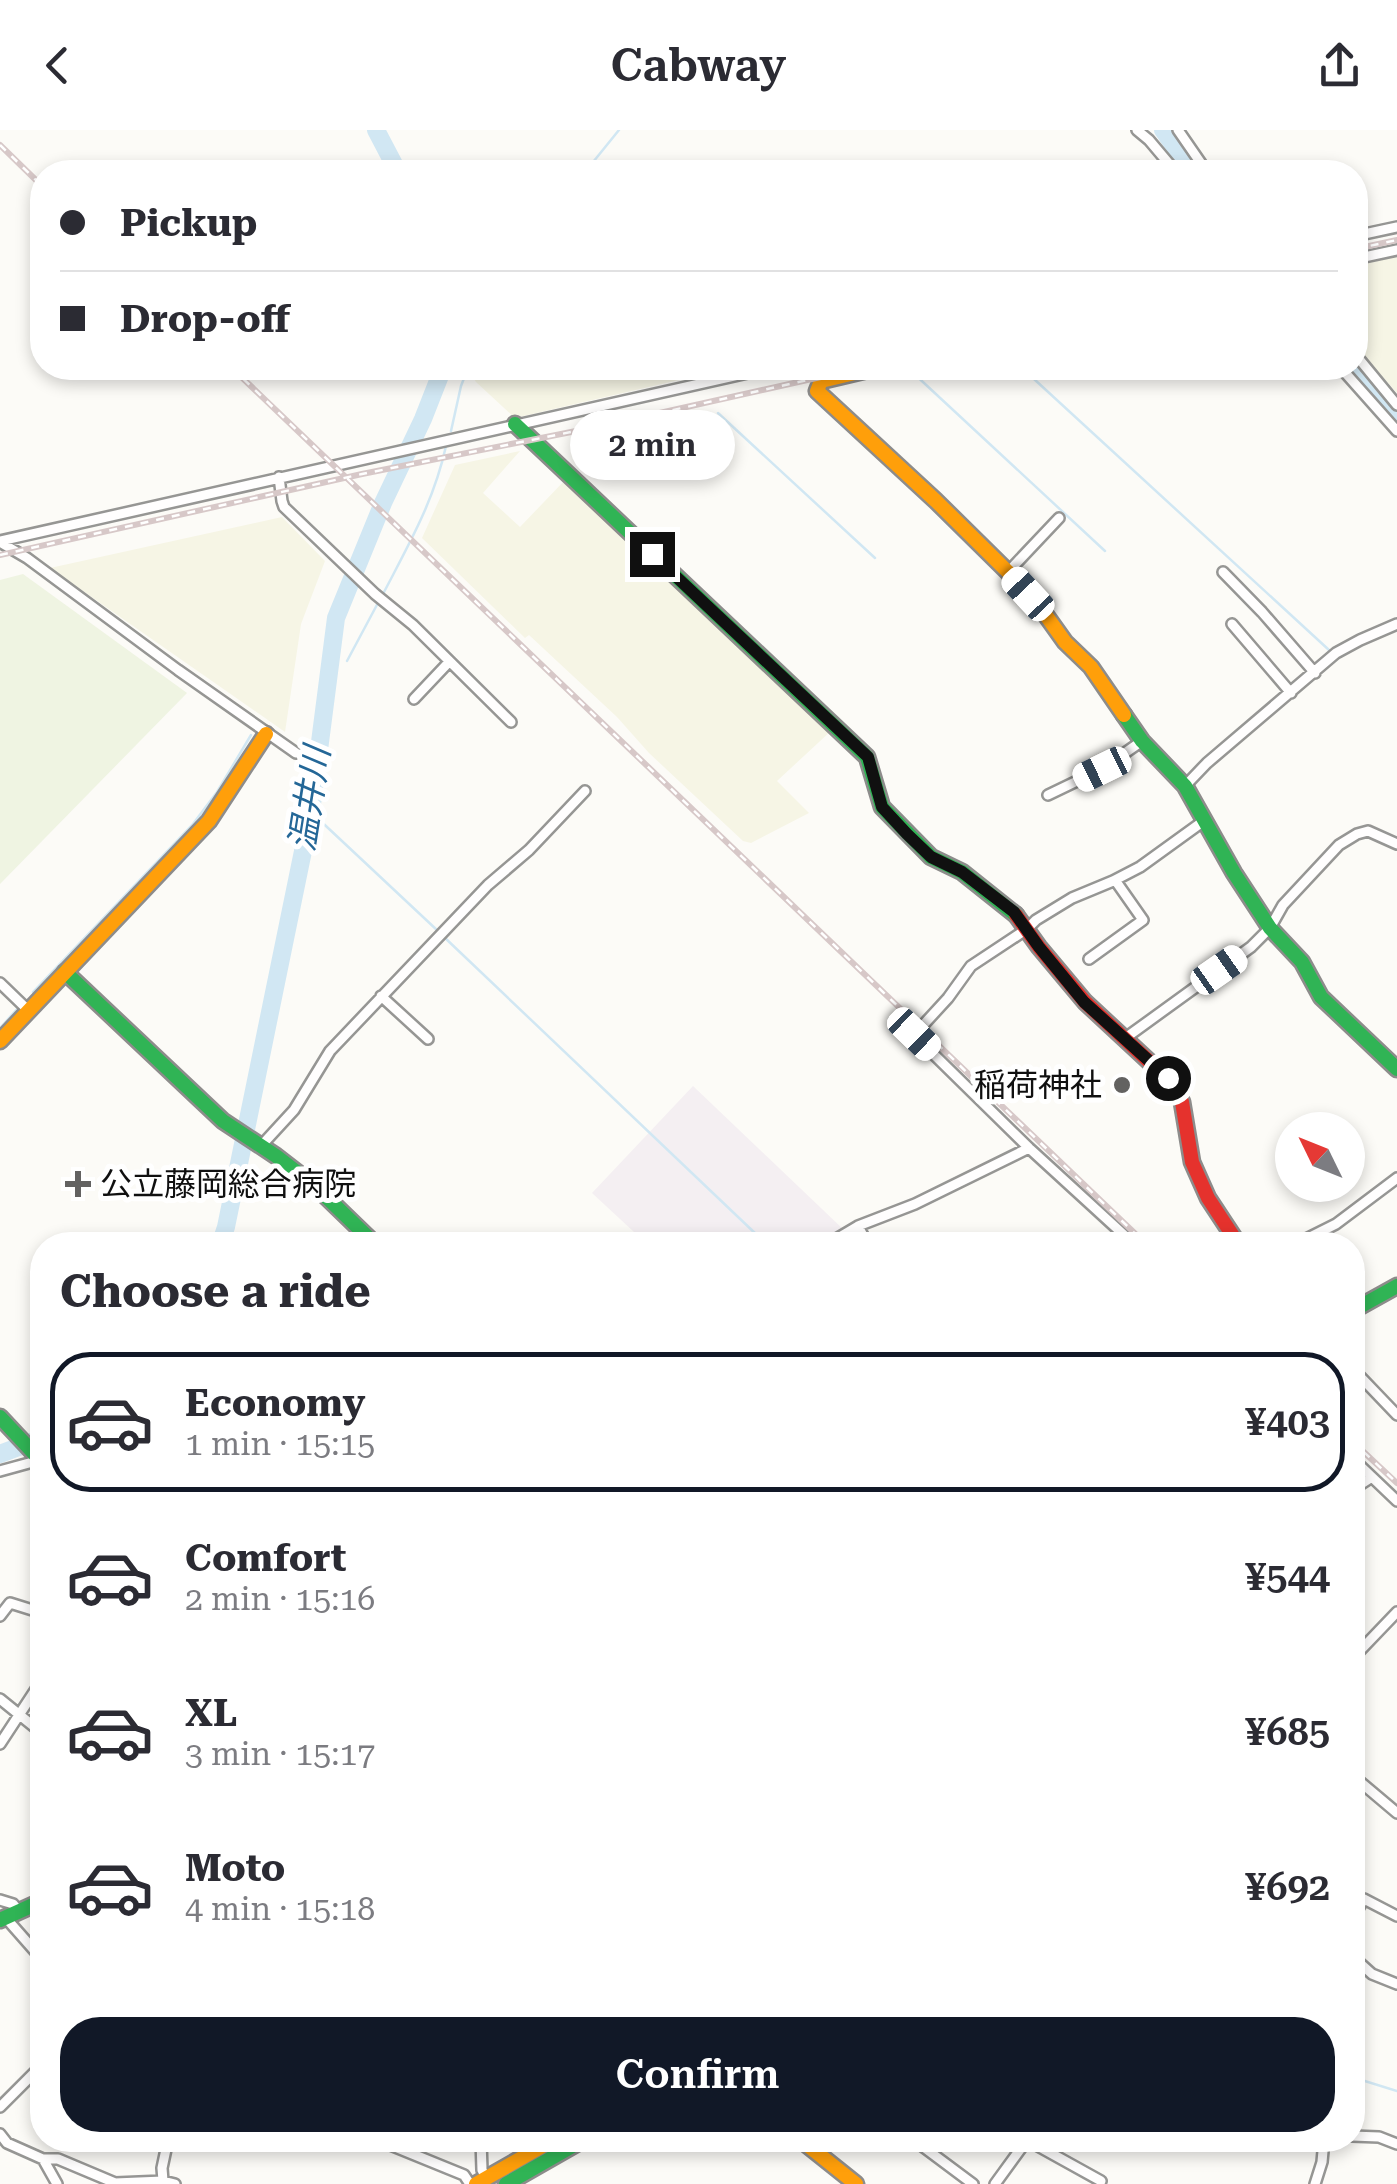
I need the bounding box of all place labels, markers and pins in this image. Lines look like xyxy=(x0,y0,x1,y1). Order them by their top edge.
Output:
place label: 稲荷神社 xyxy=(974,1066,1102,1104)
marker: 稲荷神社 xyxy=(1111,1074,1133,1096)
place label: 公立藤岡総合病院 xyxy=(100,1165,356,1203)
marker: 公立藤岡総合病院 xyxy=(65,1171,91,1197)

